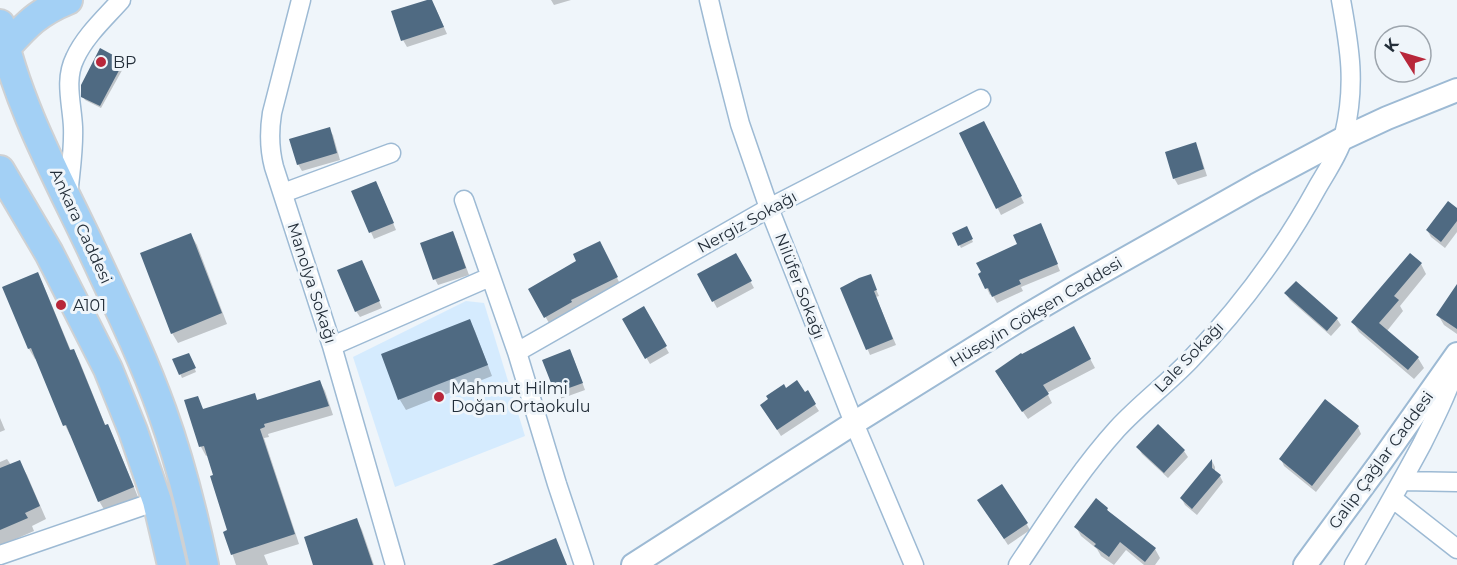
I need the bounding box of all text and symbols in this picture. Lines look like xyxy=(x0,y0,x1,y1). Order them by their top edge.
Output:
north arrow xyxy=(1373,24,1433,84)
text: K xyxy=(1380,34,1403,56)
place label: BP xyxy=(113,53,137,72)
marker: BP xyxy=(94,55,108,69)
street label: Ankara Caddesi xyxy=(46,165,116,287)
street label: Nergiz Sokağı xyxy=(694,187,800,257)
street label: Manolya Sokağı xyxy=(284,220,340,346)
street label: Nilüfer Sokağı xyxy=(771,230,829,342)
street label: Hüseyin Gökşen Caddesi xyxy=(946,253,1126,371)
place label: A101 xyxy=(73,296,106,315)
marker: A101 xyxy=(54,298,68,312)
street label: Lale Sokağı xyxy=(1151,318,1227,396)
place label: Mahmut Hilmi Doğan Ortaokulu xyxy=(451,379,591,416)
street label: Galip Çağlar Caddesi xyxy=(1325,387,1437,533)
marker: Mahmut Hilmi Doğan Ortaokulu xyxy=(432,390,446,404)

